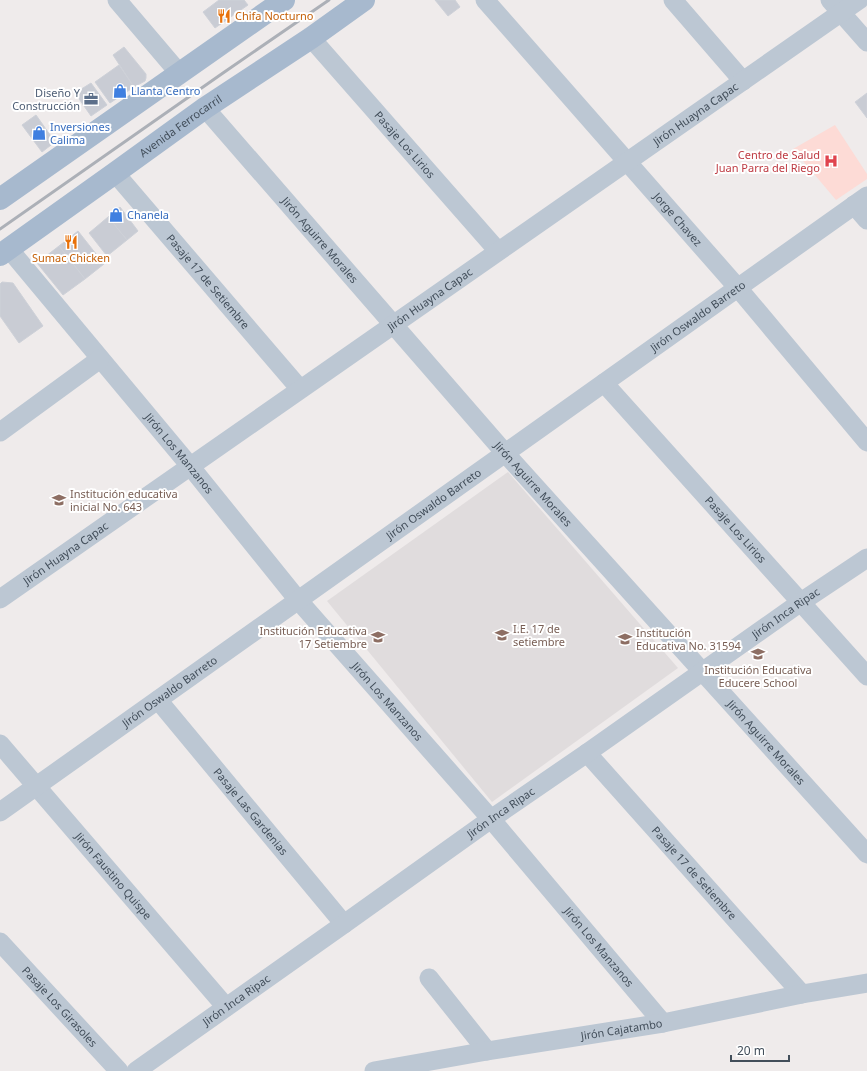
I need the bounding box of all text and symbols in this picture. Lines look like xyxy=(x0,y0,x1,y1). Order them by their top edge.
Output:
restaurant icon: Chifa Nocturno xyxy=(216,8,232,24)
place label: Chifa Nocturno xyxy=(235,8,314,23)
street label: Jirón Huayna Capac xyxy=(649,79,741,149)
shop icon: Llanta Centro xyxy=(112,83,128,99)
place label: Llanta Centro xyxy=(131,83,201,98)
place label: Diseño Y Construcción xyxy=(12,85,81,113)
office icon: Diseño Y Construcción xyxy=(83,91,99,107)
street label: Avenida Ferrocarril xyxy=(136,91,225,160)
street label: Pasaje Los Lirios xyxy=(371,108,439,181)
place label: Inversiones Calima xyxy=(50,119,110,147)
shop icon: Inversiones Calima xyxy=(31,125,47,141)
place label: Centro de Salud Juan Parra del Riego xyxy=(715,147,820,175)
hospital icon: Centro de Salud Juan Parra del Riego xyxy=(823,153,839,169)
street label: Jorge Chavez xyxy=(650,188,706,249)
street label: Jirón Aguirre Morales xyxy=(278,193,362,286)
shop icon: Chanela xyxy=(108,207,124,223)
place label: Chanela xyxy=(127,207,169,222)
street label: Pasaje 17 de Setiembre xyxy=(164,231,253,332)
restaurant icon: Sumac Chicken xyxy=(63,234,79,250)
place label: Sumac Chicken xyxy=(32,250,110,265)
street label: Jirón Huayna Capac xyxy=(383,264,475,334)
street label: Jirón Oswaldo Barreto xyxy=(646,277,748,355)
street label: Jirón Los Manzanos xyxy=(141,409,217,496)
street label: Jirón Aguirre Morales xyxy=(491,437,576,529)
street label: Jirón Oswaldo Barreto xyxy=(382,464,484,543)
place label: Institución educativa inicial No. 643 xyxy=(70,486,178,514)
school or university icon: Institución educativa inicial No. 643 xyxy=(51,492,67,508)
street label: Pasaje Los Lirios xyxy=(702,493,770,566)
street label: Jirón Huayna Capac xyxy=(19,518,111,588)
street label: Jirón Inca Ripac xyxy=(748,584,822,642)
place label: I.E. 17 de setiembre xyxy=(513,621,565,649)
place label: Institución Educativa 17 Setiembre xyxy=(259,623,367,651)
place label: Institución Educativa No. 31594 xyxy=(636,625,742,653)
school or university icon: I.E. 17 de setiembre xyxy=(494,627,510,643)
school or university icon: Institución Educativa 17 Setiembre xyxy=(370,629,386,645)
school or university icon: Institución Educativa No. 31594 xyxy=(617,631,633,647)
school or university icon: Institución Educativa Educere School xyxy=(750,646,766,662)
street label: Jirón Oswaldo Barreto xyxy=(118,652,220,731)
street label: Jirón Los Manzanos xyxy=(348,658,427,744)
place label: Institución Educativa Educere School xyxy=(704,662,812,690)
street label: Jirón Aguirre Morales xyxy=(724,696,809,788)
street label: Pasaje Las Gardenias xyxy=(210,765,292,858)
street label: Jirón Inca Ripac xyxy=(463,783,537,842)
street label: Pasaje 17 de Setiembre xyxy=(649,823,740,923)
street label: Jirón Faustino Quispe xyxy=(72,828,155,922)
street label: Jirón Los Manzanos xyxy=(561,903,637,990)
street label: Pasaje Los Girasoles xyxy=(19,963,101,1050)
street label: Jirón Inca Ripac xyxy=(199,971,273,1029)
street label: Jirón Cajatambo xyxy=(579,1015,664,1043)
scale bar xyxy=(731,1037,789,1063)
text: 20 m xyxy=(737,1042,765,1059)

